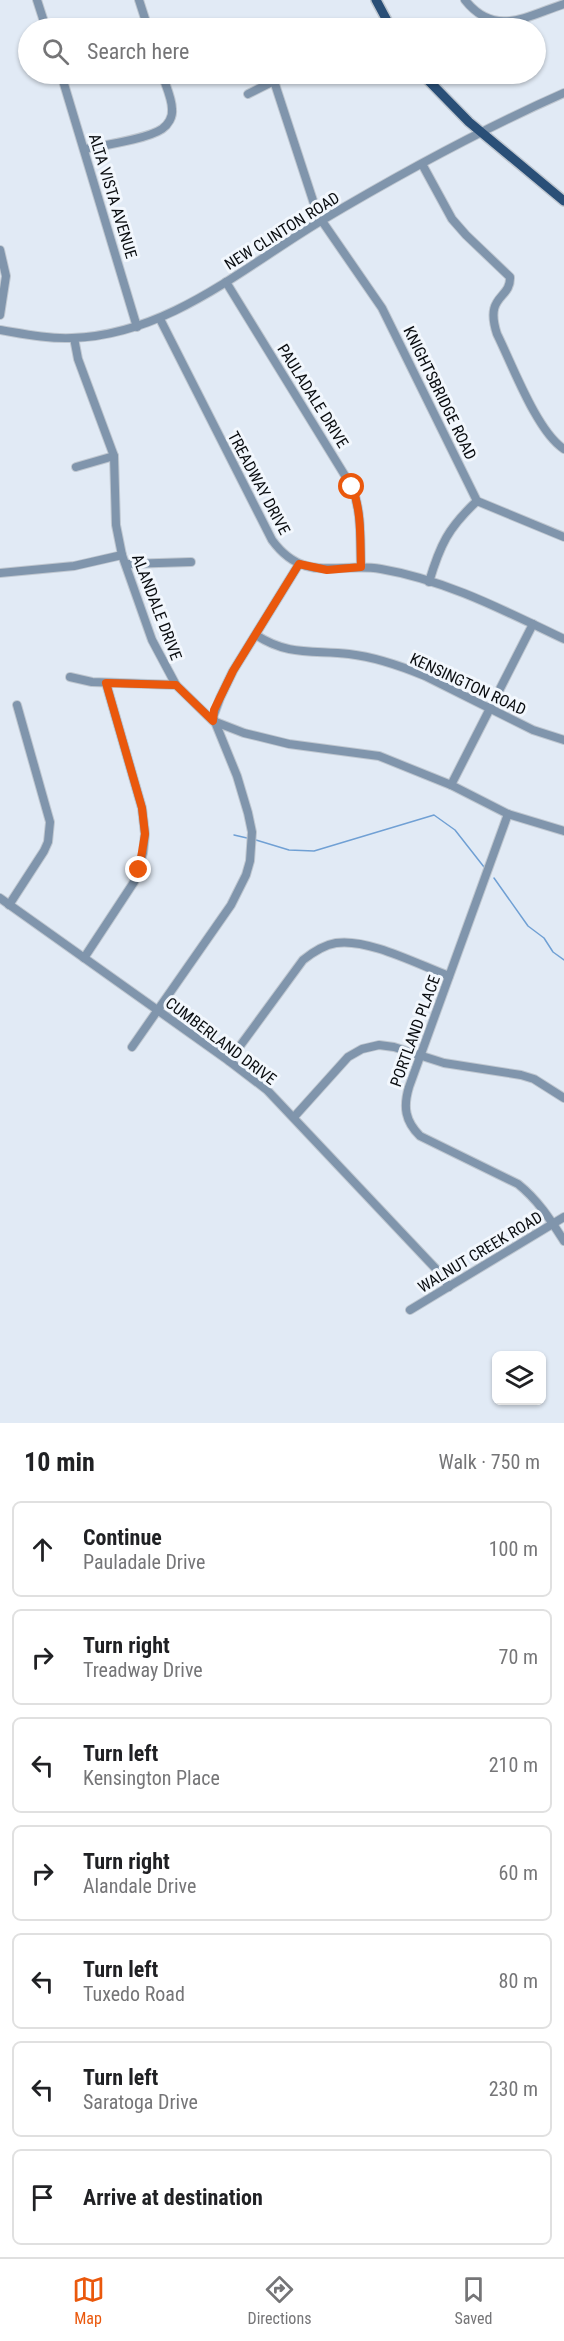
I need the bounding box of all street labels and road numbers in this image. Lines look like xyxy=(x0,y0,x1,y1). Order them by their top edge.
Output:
street label: ALTA VISTA AVENUE xyxy=(85,131,141,261)
street label: NEW CLINTON ROAD xyxy=(221,188,343,274)
street label: KNIGHTSBRIDGE ROAD xyxy=(399,323,481,463)
street label: PAULADALE DRIVE xyxy=(273,341,353,451)
street label: TREADWAY DRIVE xyxy=(224,428,294,538)
street label: ALANDALE DRIVE xyxy=(128,551,186,663)
street label: KENSINGTON ROAD xyxy=(407,649,529,719)
street label: PORTLAND PLACE xyxy=(386,973,444,1089)
street label: CUMBERLAND DRIVE xyxy=(162,993,280,1089)
street label: WALNUT CREEK ROAD xyxy=(414,1207,546,1297)

